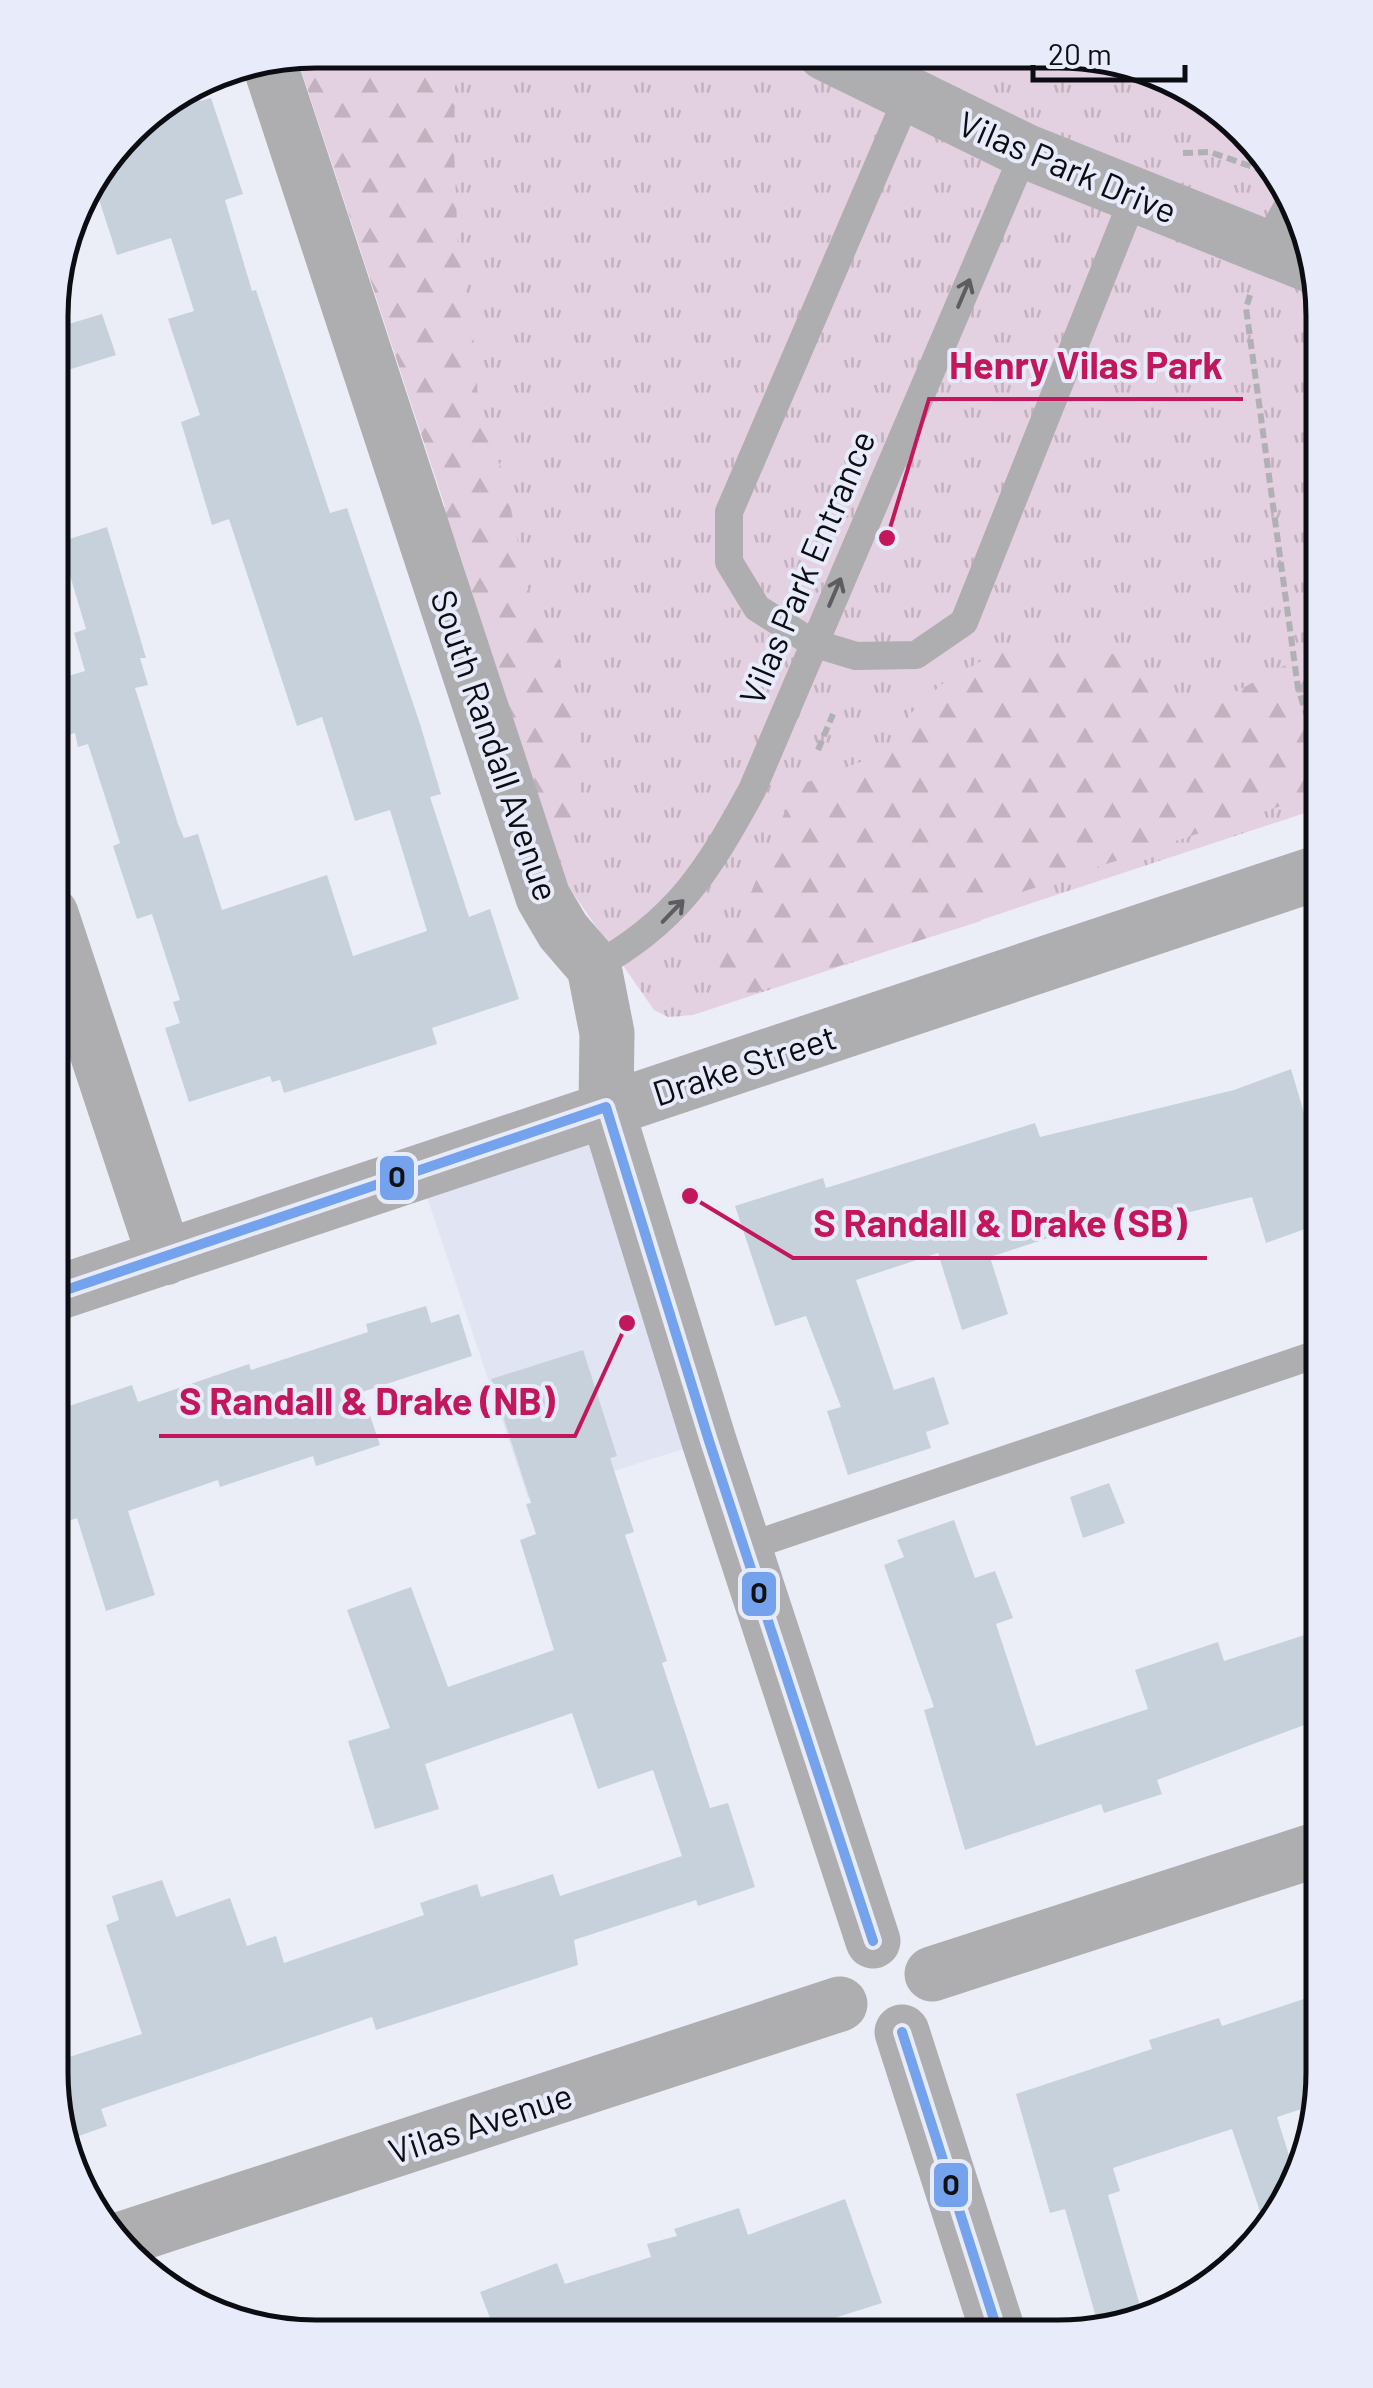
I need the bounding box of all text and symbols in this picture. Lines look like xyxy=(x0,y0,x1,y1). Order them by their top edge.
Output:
scale bar xyxy=(1033,20,1186,82)
text: 20 m xyxy=(1048,35,1112,71)
street label: Vilas Park Drive xyxy=(953,101,1183,231)
one-way arrow xyxy=(956,278,974,309)
callout: Henry Vilas Park xyxy=(929,331,1243,399)
text: Henry Vilas Park xyxy=(949,341,1223,387)
street label: Vilas Park Entrance xyxy=(729,424,883,710)
one-way arrow xyxy=(827,577,845,608)
street label: South Randall Avenue xyxy=(423,584,569,906)
one-way arrow xyxy=(661,899,685,923)
street label: Drake Street xyxy=(647,1015,841,1113)
line badge: O xyxy=(378,1154,416,1202)
text: O xyxy=(388,1159,406,1193)
callout: S Randall & Drake (SB) xyxy=(793,1190,1207,1258)
text: S Randall & Drake (SB) xyxy=(813,1199,1188,1245)
callout: S Randall & Drake (NB) xyxy=(159,1368,575,1436)
text: S Randall & Drake (NB) xyxy=(179,1377,556,1423)
line badge: O xyxy=(740,1570,778,1618)
text: O xyxy=(750,1575,768,1609)
street label: Vilas Avenue xyxy=(383,2073,577,2171)
line badge: O xyxy=(932,2161,970,2209)
text: O xyxy=(942,2167,960,2201)

